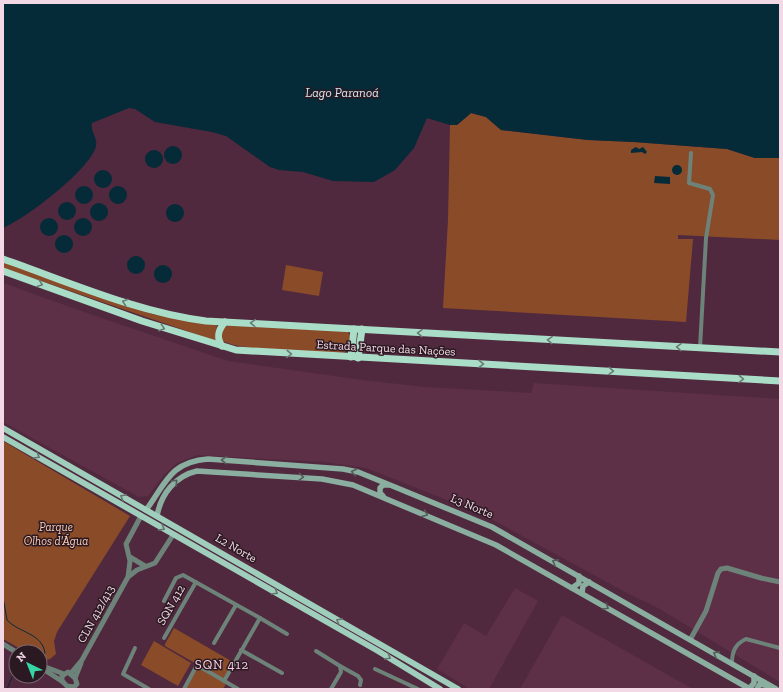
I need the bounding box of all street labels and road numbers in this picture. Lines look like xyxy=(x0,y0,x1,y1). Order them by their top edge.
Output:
street label: Estrada Parque das Nações xyxy=(316,337,456,359)
street label: L3 Norte xyxy=(449,491,496,521)
street label: L2 Norte xyxy=(213,531,259,566)
street label: SQN 412 xyxy=(154,582,188,628)
street label: CLN 412/413 xyxy=(74,583,118,645)

